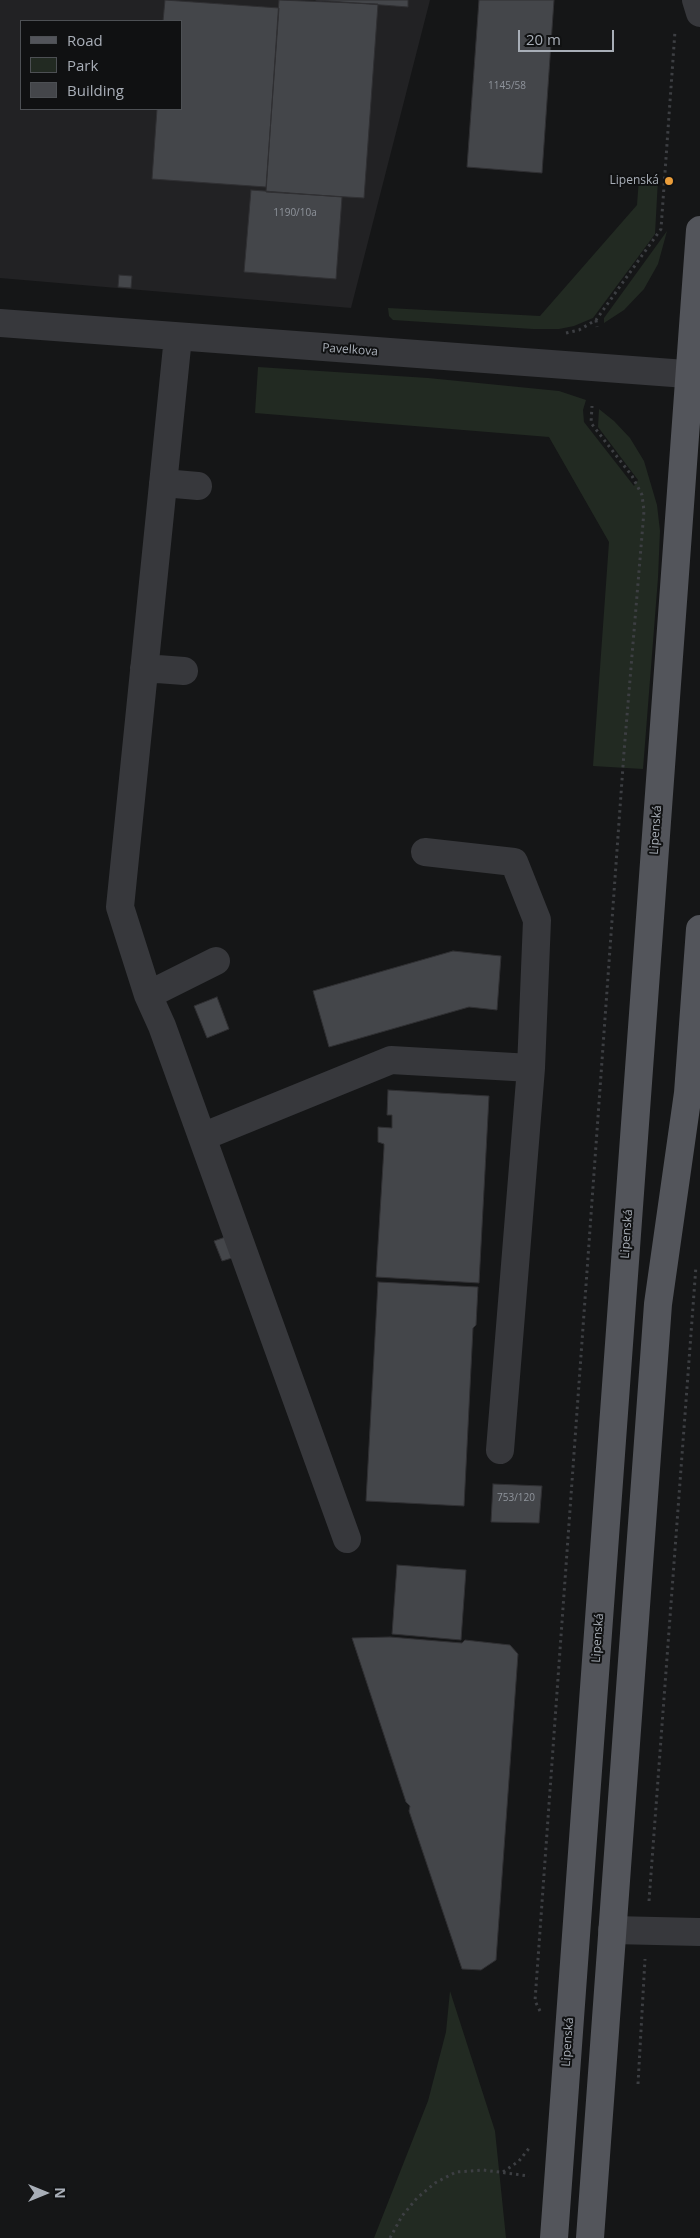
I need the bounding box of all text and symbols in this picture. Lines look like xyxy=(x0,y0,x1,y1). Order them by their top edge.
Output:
legend xyxy=(20,20,182,110)
scale bar xyxy=(520,20,616,52)
text: 20 m xyxy=(526,29,561,49)
text: Road xyxy=(67,30,103,50)
text: Park xyxy=(67,55,98,75)
text: Building xyxy=(67,80,124,100)
house number: 1145/58 xyxy=(488,80,526,92)
place label: Lipenská xyxy=(610,174,659,188)
marker: Lipenská xyxy=(663,175,675,187)
house number: 1190/10a xyxy=(273,207,317,219)
street label: Pavelkova xyxy=(322,341,378,359)
street label: Lipenská xyxy=(647,805,665,855)
street label: Lipenská xyxy=(618,1209,636,1259)
house number: 753/120 xyxy=(497,1492,535,1504)
street label: Lipenská xyxy=(589,1613,607,1663)
street label: Lipenská xyxy=(559,2017,577,2067)
north arrow xyxy=(20,2168,70,2218)
text: N xyxy=(51,2187,70,2199)

